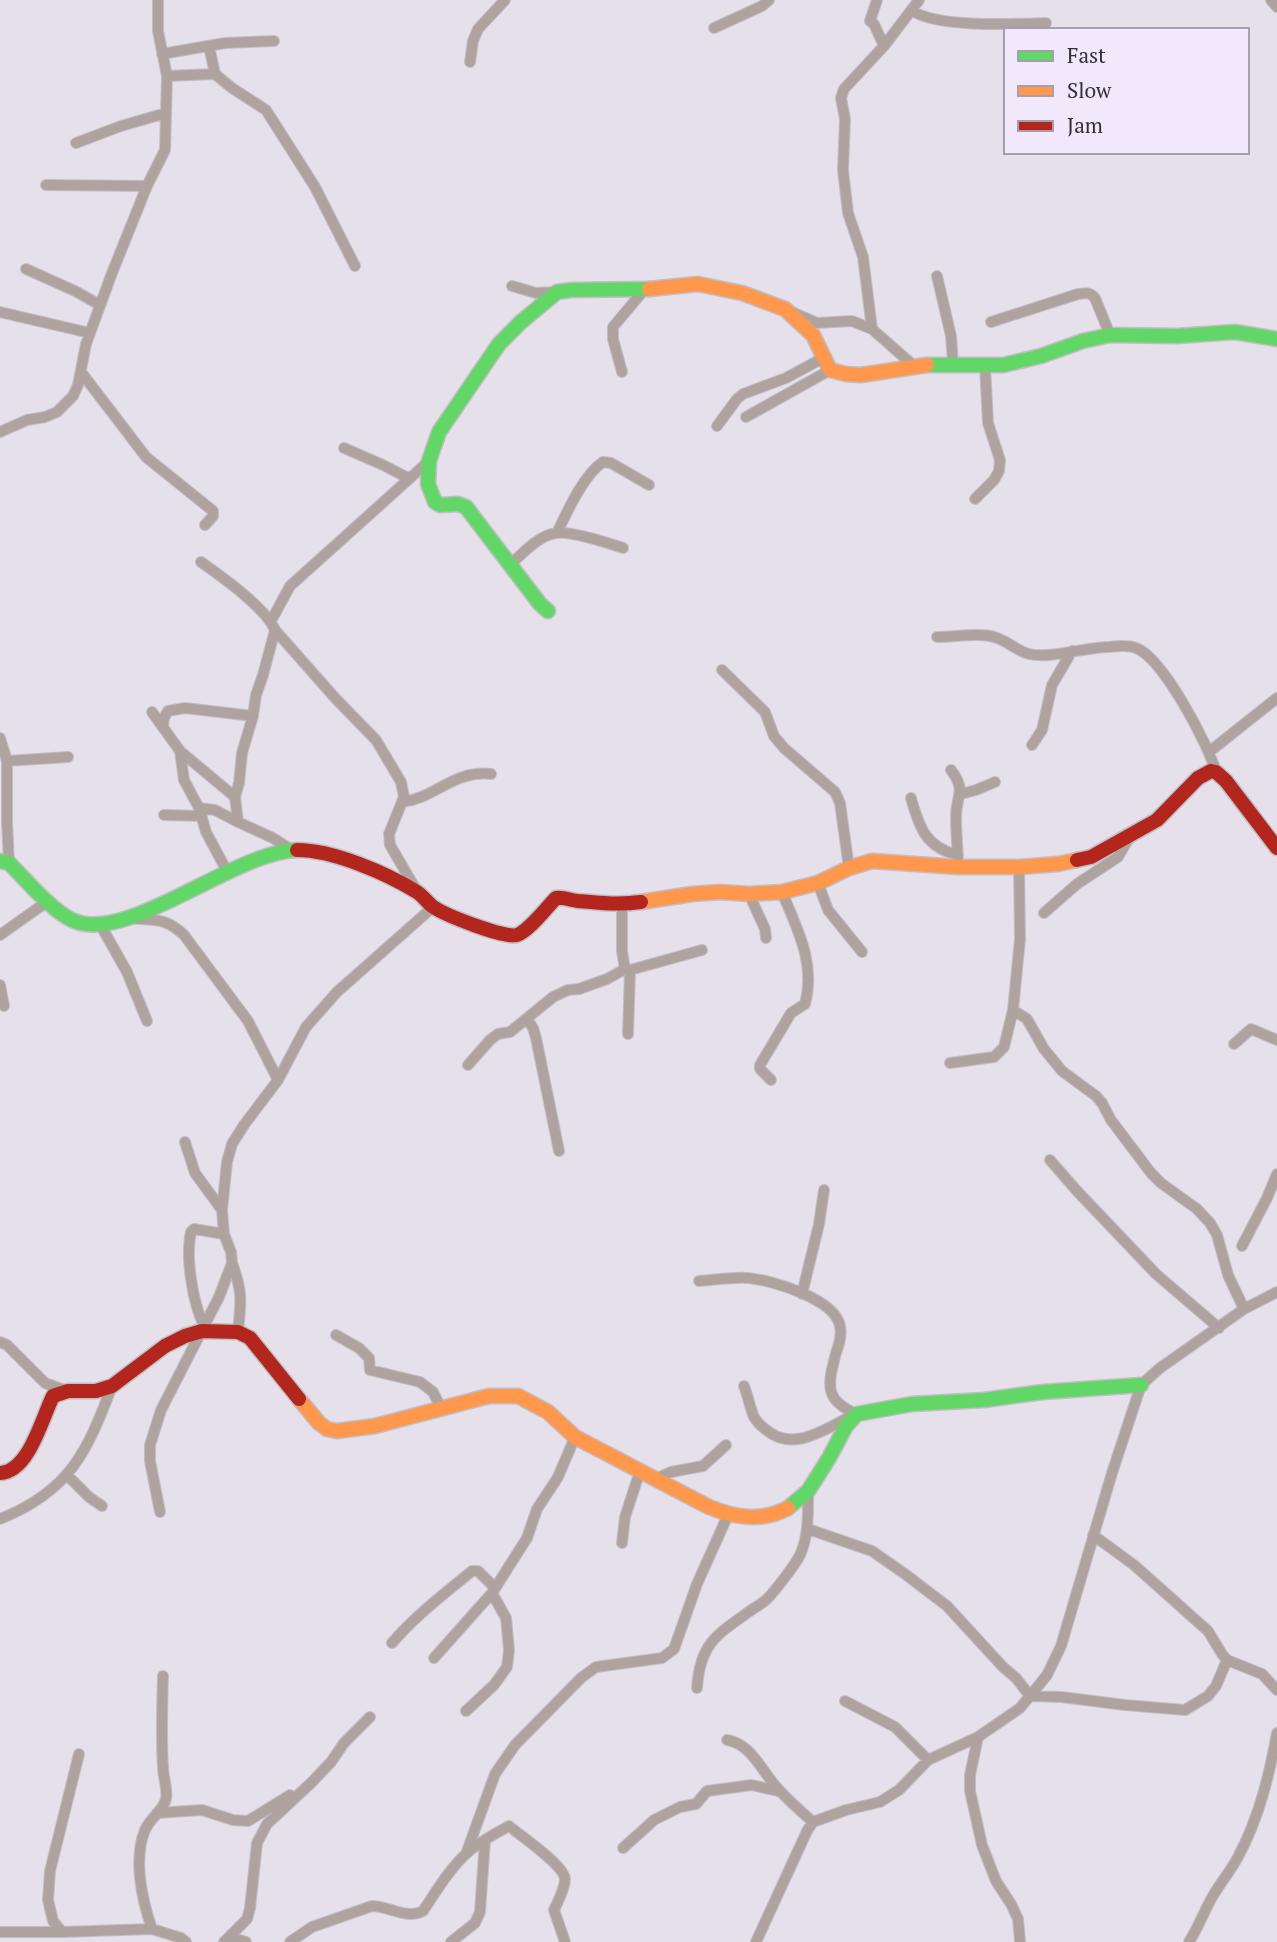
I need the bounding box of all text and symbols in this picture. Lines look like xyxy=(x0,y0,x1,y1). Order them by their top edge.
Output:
legend xyxy=(1004,28,1249,154)
text: Fast xyxy=(1067,41,1106,69)
text: Slow xyxy=(1067,76,1112,104)
text: Jam xyxy=(1067,111,1103,139)

